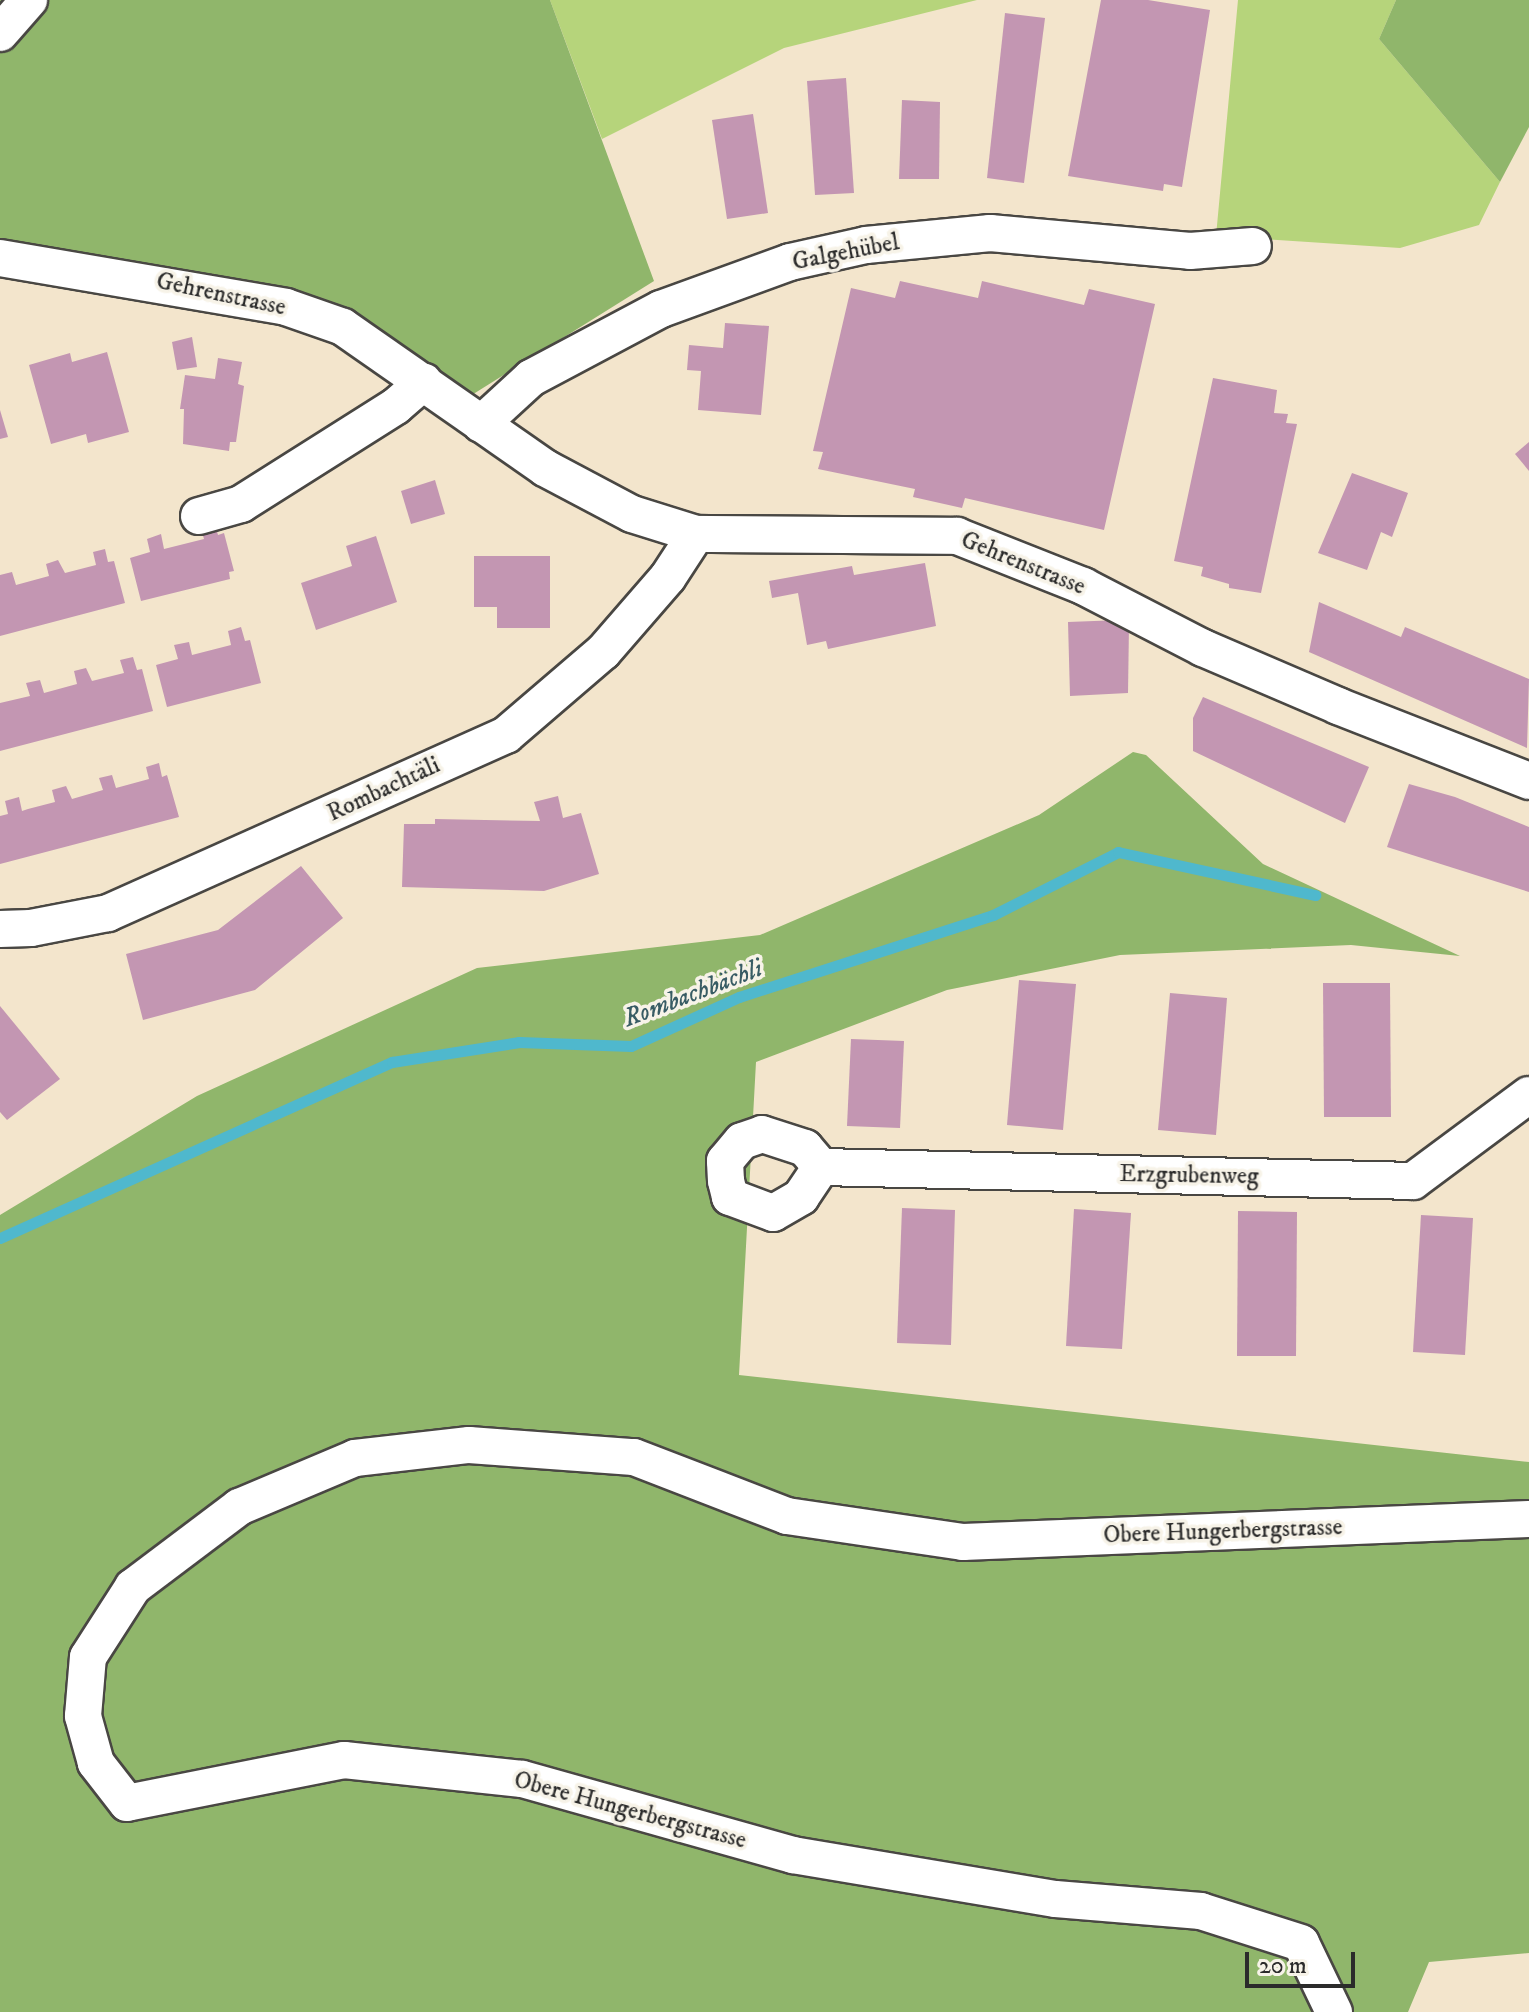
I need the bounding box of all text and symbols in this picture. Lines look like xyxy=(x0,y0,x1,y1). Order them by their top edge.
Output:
street label: Galgehübel xyxy=(790,229,902,277)
street label: Gehrenstrasse xyxy=(154,267,288,323)
street label: Gehrenstrasse xyxy=(957,526,1089,602)
street label: Rombachtäli xyxy=(323,751,445,829)
water label: Rombachbächli xyxy=(619,953,767,1035)
street label: Erzgrubenweg xyxy=(1119,1160,1259,1192)
street label: Obere Hungerbergstrasse xyxy=(1103,1513,1343,1551)
street label: Obere Hungerbergstrasse xyxy=(511,1766,749,1856)
scale bar xyxy=(1249,1936,1359,1986)
text: 20 m xyxy=(1259,1951,1307,1981)

